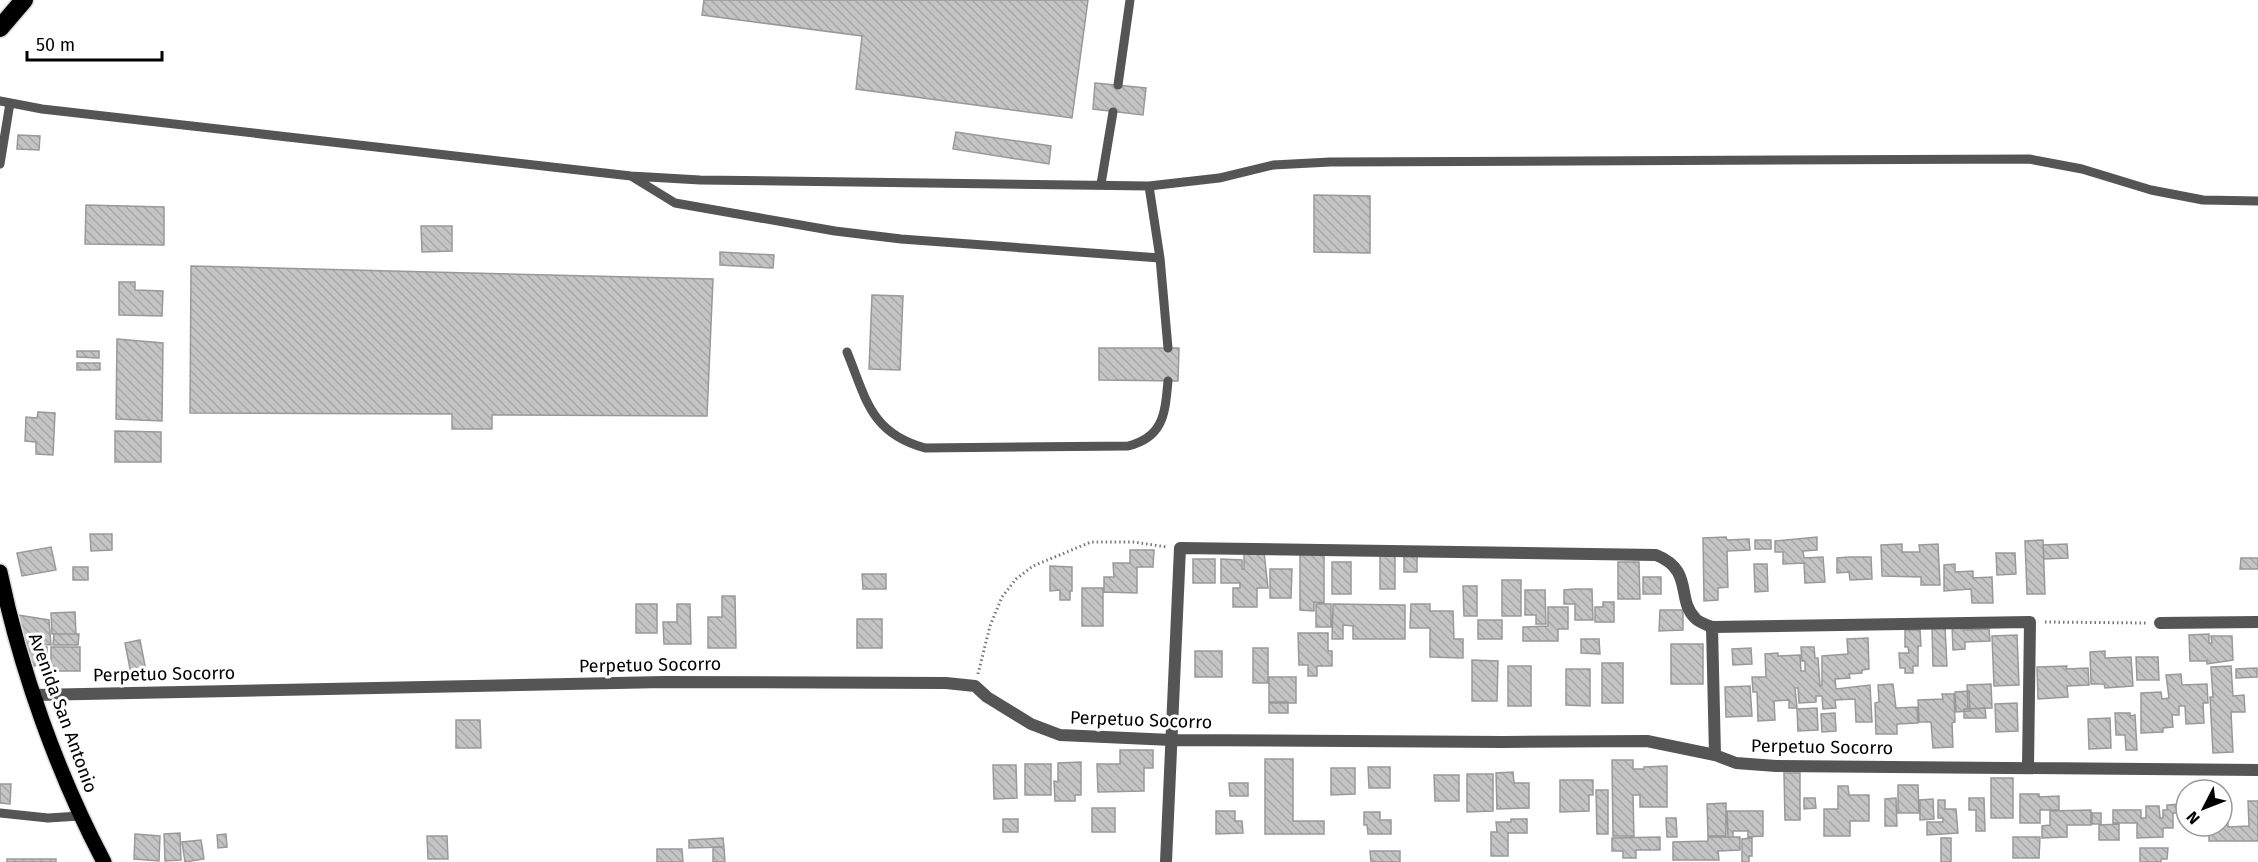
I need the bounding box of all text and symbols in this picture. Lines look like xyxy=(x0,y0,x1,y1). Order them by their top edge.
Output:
scale bar xyxy=(27,24,162,62)
text: 50 m xyxy=(36,34,75,56)
street label: Avenida San Antonio xyxy=(24,630,102,796)
street label: Perpetuo Socorro xyxy=(579,653,721,677)
street label: Perpetuo Socorro xyxy=(93,662,235,686)
street label: Perpetuo Socorro xyxy=(1069,707,1213,733)
street label: Perpetuo Socorro xyxy=(1751,735,1893,759)
north arrow xyxy=(2174,778,2234,838)
text: N xyxy=(2183,807,2204,828)

